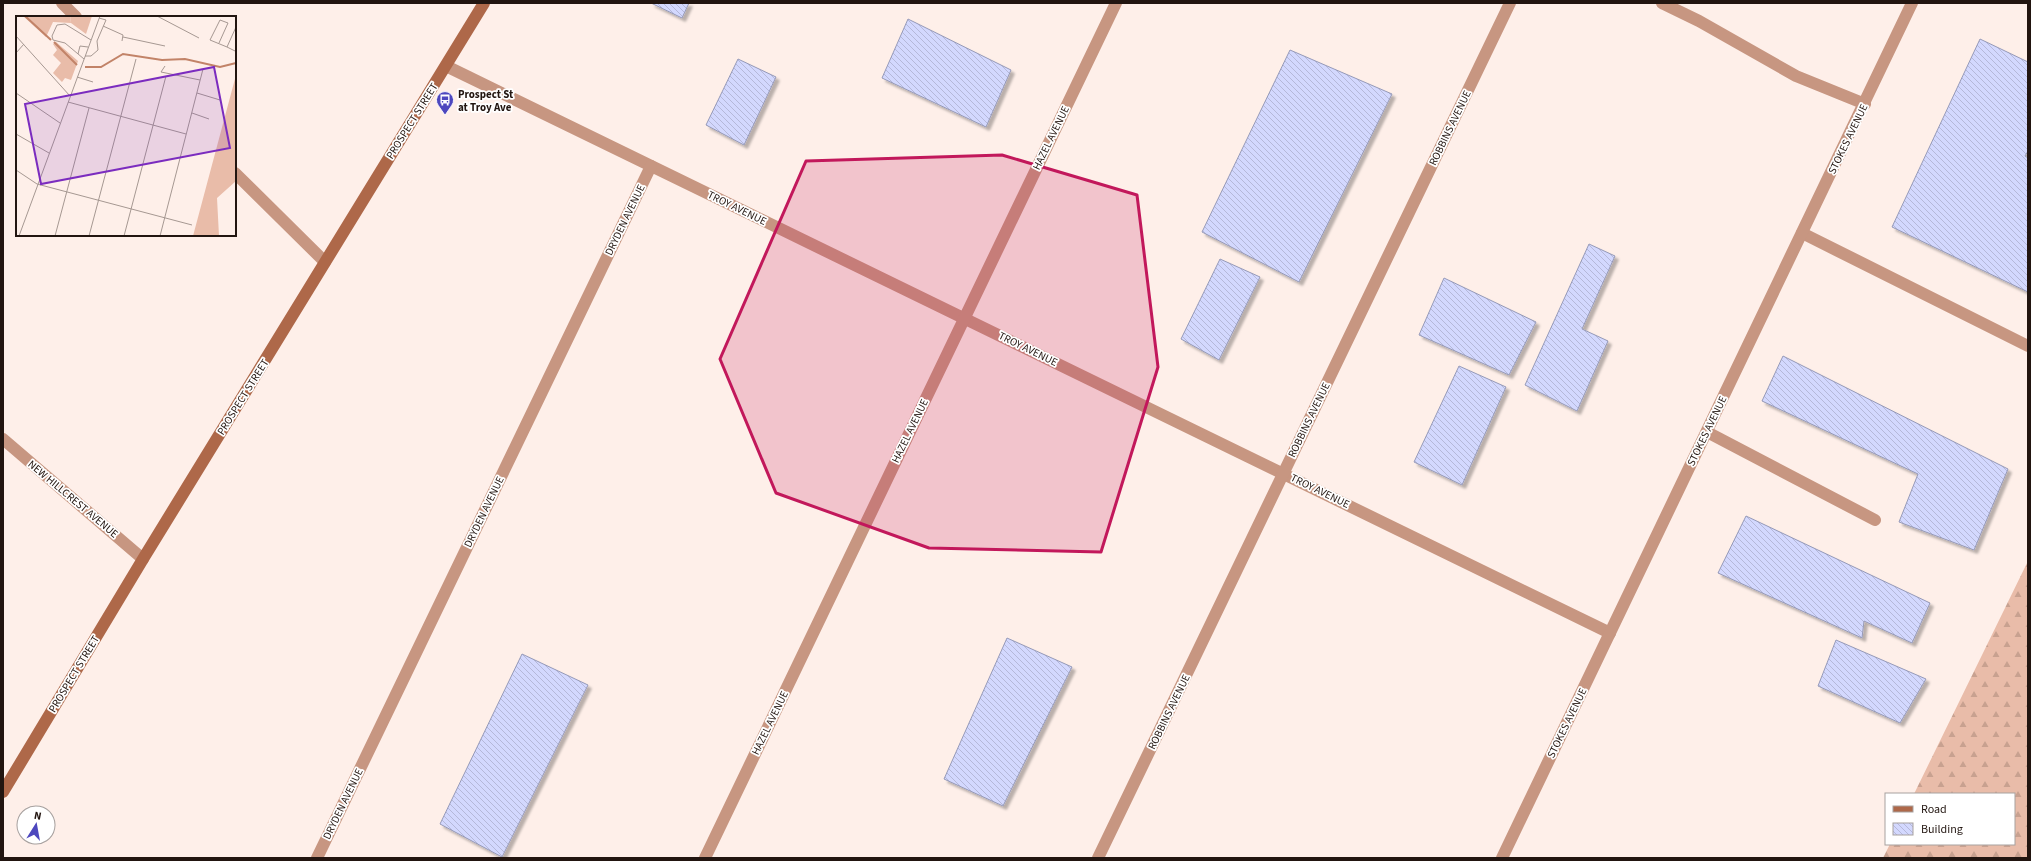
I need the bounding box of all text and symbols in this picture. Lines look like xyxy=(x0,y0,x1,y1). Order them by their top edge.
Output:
inset map xyxy=(16,16,236,236)
street label: PROSPECT STREET xyxy=(383,80,442,162)
place label: Prospect St at Troy Ave xyxy=(458,87,514,115)
street label: ROBBINS AVENUE xyxy=(1425,88,1475,168)
bus stop icon: Prospect St at Troy Ave xyxy=(435,90,455,115)
street label: STOKES AVENUE xyxy=(1825,101,1872,177)
street label: HAZEL AVENUE xyxy=(1029,103,1073,173)
street label: DRYDEN AVENUE xyxy=(601,182,649,258)
street label: TROY AVENUE xyxy=(705,187,769,229)
street label: TROY AVENUE xyxy=(996,328,1060,370)
street label: PROSPECT STREET xyxy=(214,356,273,438)
street label: ROBBINS AVENUE xyxy=(1284,380,1334,460)
street label: STOKES AVENUE xyxy=(1684,393,1731,469)
street label: HAZEL AVENUE xyxy=(888,396,932,466)
street label: NEW HILLCREST AVENUE xyxy=(25,457,121,541)
street label: TROY AVENUE xyxy=(1288,470,1352,512)
street label: DRYDEN AVENUE xyxy=(460,474,508,550)
street label: PROSPECT STREET xyxy=(45,633,103,715)
street label: ROBBINS AVENUE xyxy=(1144,672,1194,752)
street label: STOKES AVENUE xyxy=(1544,685,1591,761)
street label: HAZEL AVENUE xyxy=(748,688,792,758)
street label: DRYDEN AVENUE xyxy=(319,766,367,842)
legend xyxy=(1885,793,2015,845)
text: Road xyxy=(1921,801,1947,818)
north arrow xyxy=(16,805,56,845)
text: N xyxy=(33,808,43,824)
text: Building xyxy=(1921,821,1963,838)

